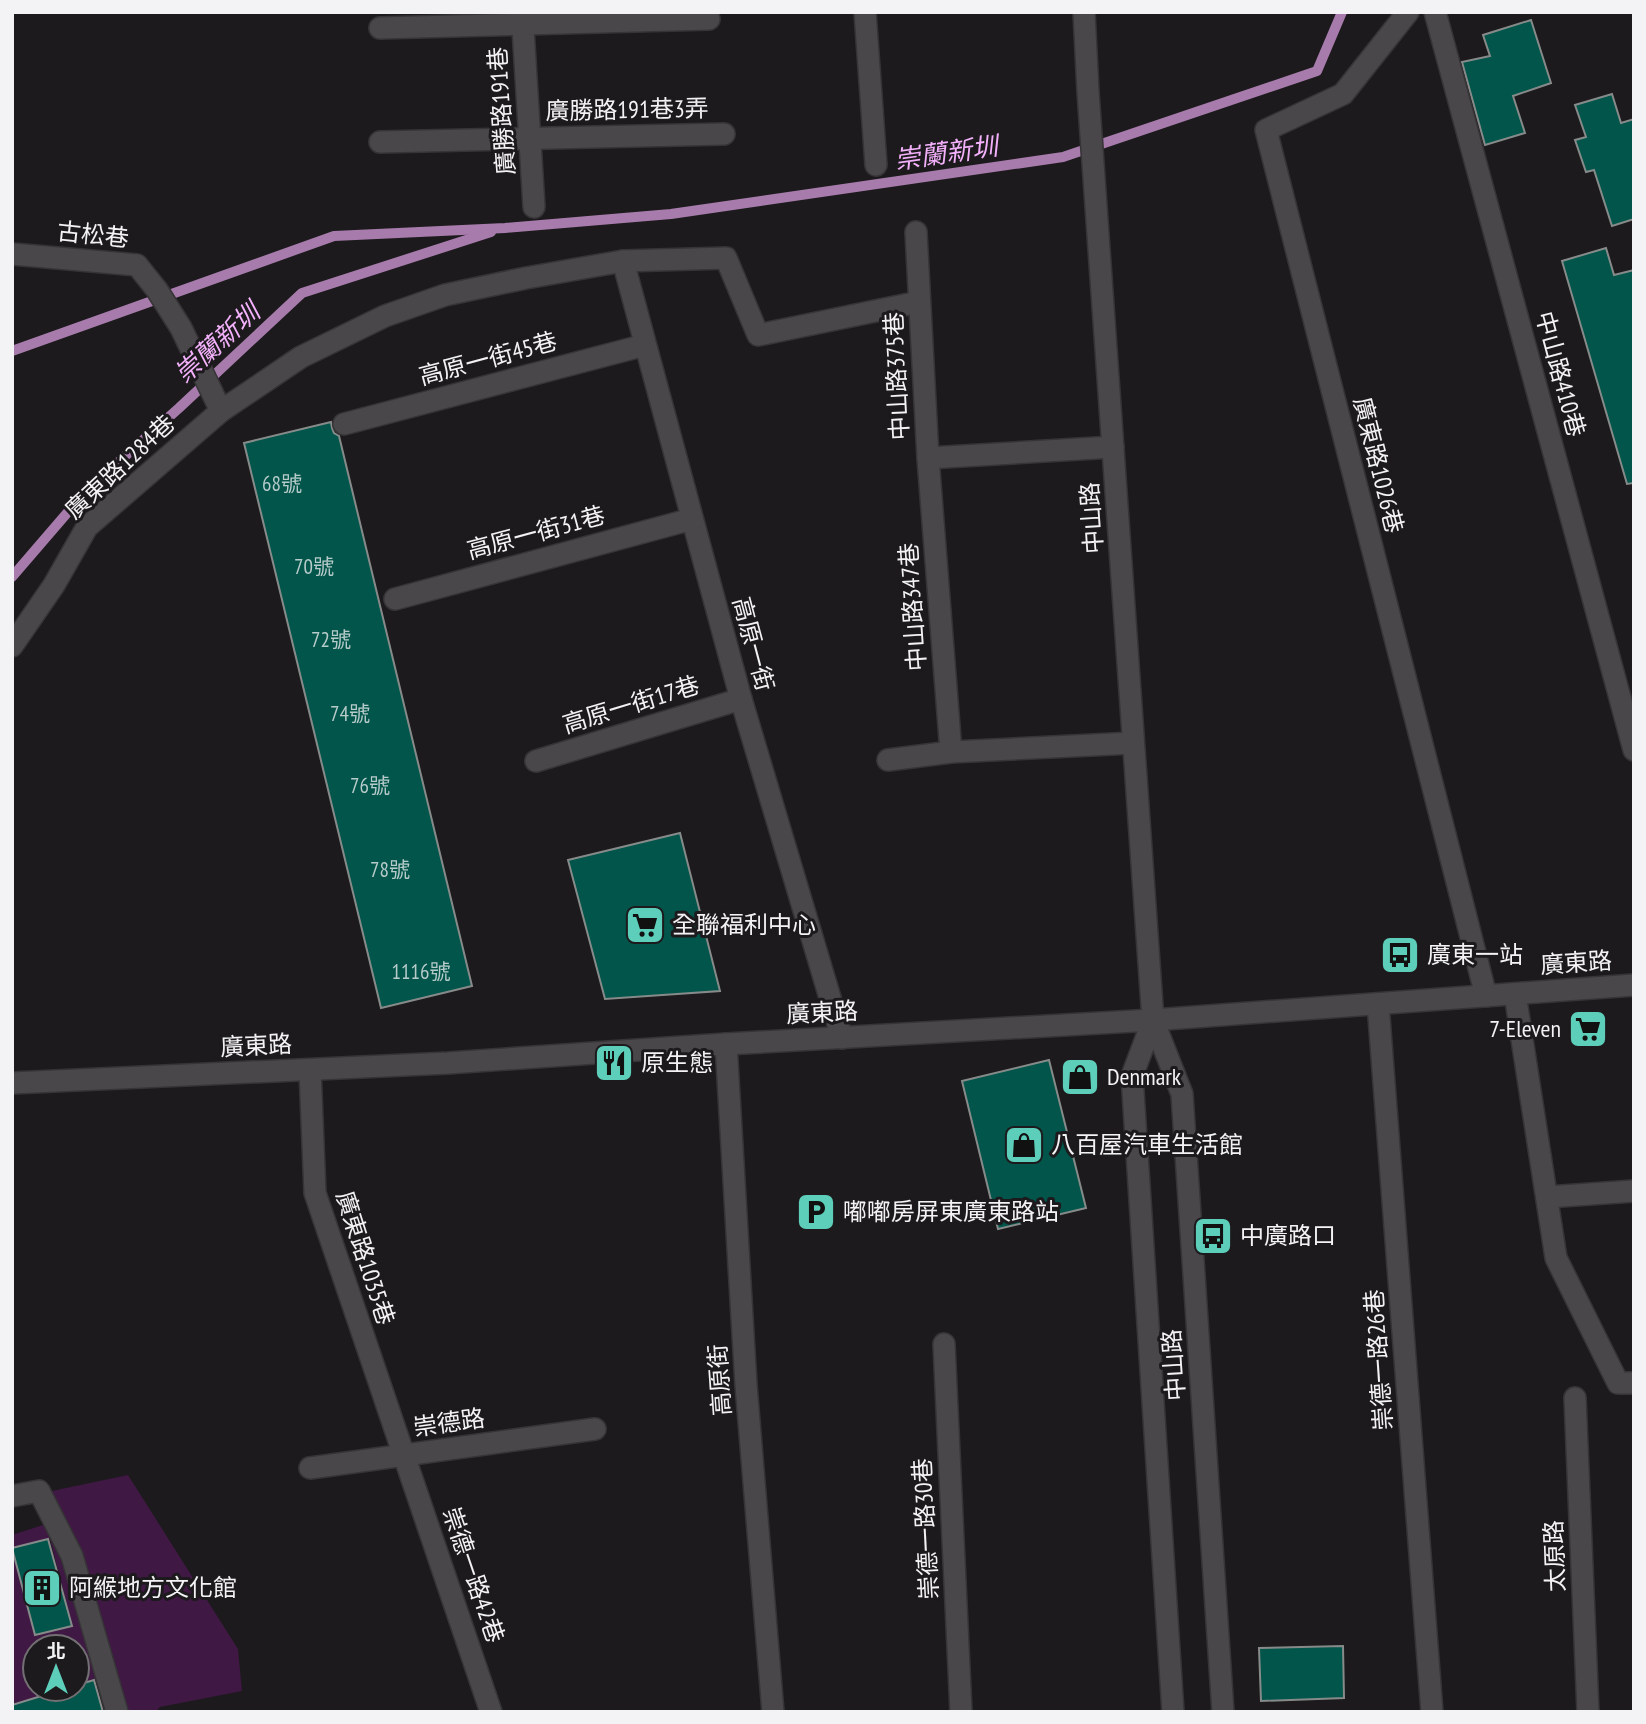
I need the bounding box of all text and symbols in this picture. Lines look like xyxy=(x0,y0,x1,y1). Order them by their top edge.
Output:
street label: 廣勝路191巷 xyxy=(482,46,521,176)
street label: 廣勝路191巷3弄 xyxy=(545,93,709,126)
water label: 崇蘭新圳 xyxy=(892,128,1004,176)
street label: 古松巷 xyxy=(56,215,130,254)
water label: 崇蘭新圳 xyxy=(167,293,269,390)
street label: 中山路410巷 xyxy=(1529,308,1592,440)
street label: 中山路375巷 xyxy=(878,311,915,441)
street label: 高原一街45巷 xyxy=(415,325,560,392)
street label: 廣東路1026巷 xyxy=(1347,394,1410,536)
street label: 廣東路1284巷 xyxy=(58,408,181,525)
house number: 68號 xyxy=(262,470,302,497)
street label: 中山路 xyxy=(1074,481,1109,555)
street label: 高原一街31巷 xyxy=(463,499,608,566)
street label: 中山路347巷 xyxy=(893,542,932,672)
house number: 70號 xyxy=(294,553,334,580)
street label: 高原一街 xyxy=(726,593,781,694)
house number: 72號 xyxy=(311,626,351,653)
street label: 高原一街17巷 xyxy=(559,669,703,740)
house number: 74號 xyxy=(330,700,370,727)
house number: 76號 xyxy=(350,772,390,799)
house number: 78號 xyxy=(370,856,410,883)
supermarket icon: 全聯福利中心 xyxy=(624,904,666,946)
place label: 全聯福利中心 xyxy=(672,909,816,940)
bus stop icon: 廣東一站 xyxy=(1379,934,1421,976)
place label: 廣東一站 xyxy=(1427,939,1523,970)
street label: 廣東路 xyxy=(1539,945,1613,980)
house number: 1116號 xyxy=(392,958,450,985)
street label: 廣東路 xyxy=(785,995,859,1030)
supermarket icon: 7-Eleven xyxy=(1567,1008,1609,1050)
place label: 7-Eleven xyxy=(1489,1013,1561,1044)
street label: 廣東路 xyxy=(219,1028,293,1063)
restaurant icon: 原生態 xyxy=(593,1042,635,1084)
place label: 原生態 xyxy=(641,1047,713,1078)
shop icon: Denmark xyxy=(1059,1056,1101,1098)
place label: Denmark xyxy=(1107,1061,1182,1092)
shop icon: 八百屋汽車生活館 xyxy=(1003,1124,1045,1166)
place label: 八百屋汽車生活館 xyxy=(1051,1129,1243,1160)
street label: 廣東路1035巷 xyxy=(329,1187,402,1329)
parking icon: 嘟嘟房屏東廣東路站 xyxy=(795,1191,837,1233)
place label: 嘟嘟房屏東廣東路站 xyxy=(843,1196,1059,1227)
bus stop icon: 中廣路口 xyxy=(1192,1215,1234,1257)
place label: 中廣路口 xyxy=(1240,1220,1336,1251)
street label: 崇德一路26巷 xyxy=(1358,1288,1399,1432)
street label: 中山路 xyxy=(1156,1328,1191,1402)
street label: 高原街 xyxy=(702,1343,737,1417)
street label: 崇德路 xyxy=(411,1402,487,1443)
street label: 崇德一路30巷 xyxy=(906,1458,945,1601)
street label: 崇德一路42巷 xyxy=(436,1503,511,1647)
street label: 太原路 xyxy=(1538,1519,1571,1593)
building icon: 阿緱地方文化館 xyxy=(21,1567,63,1609)
place label: 阿緱地方文化館 xyxy=(69,1572,237,1603)
north arrow xyxy=(21,1633,91,1703)
text: 北 xyxy=(46,1639,66,1663)

